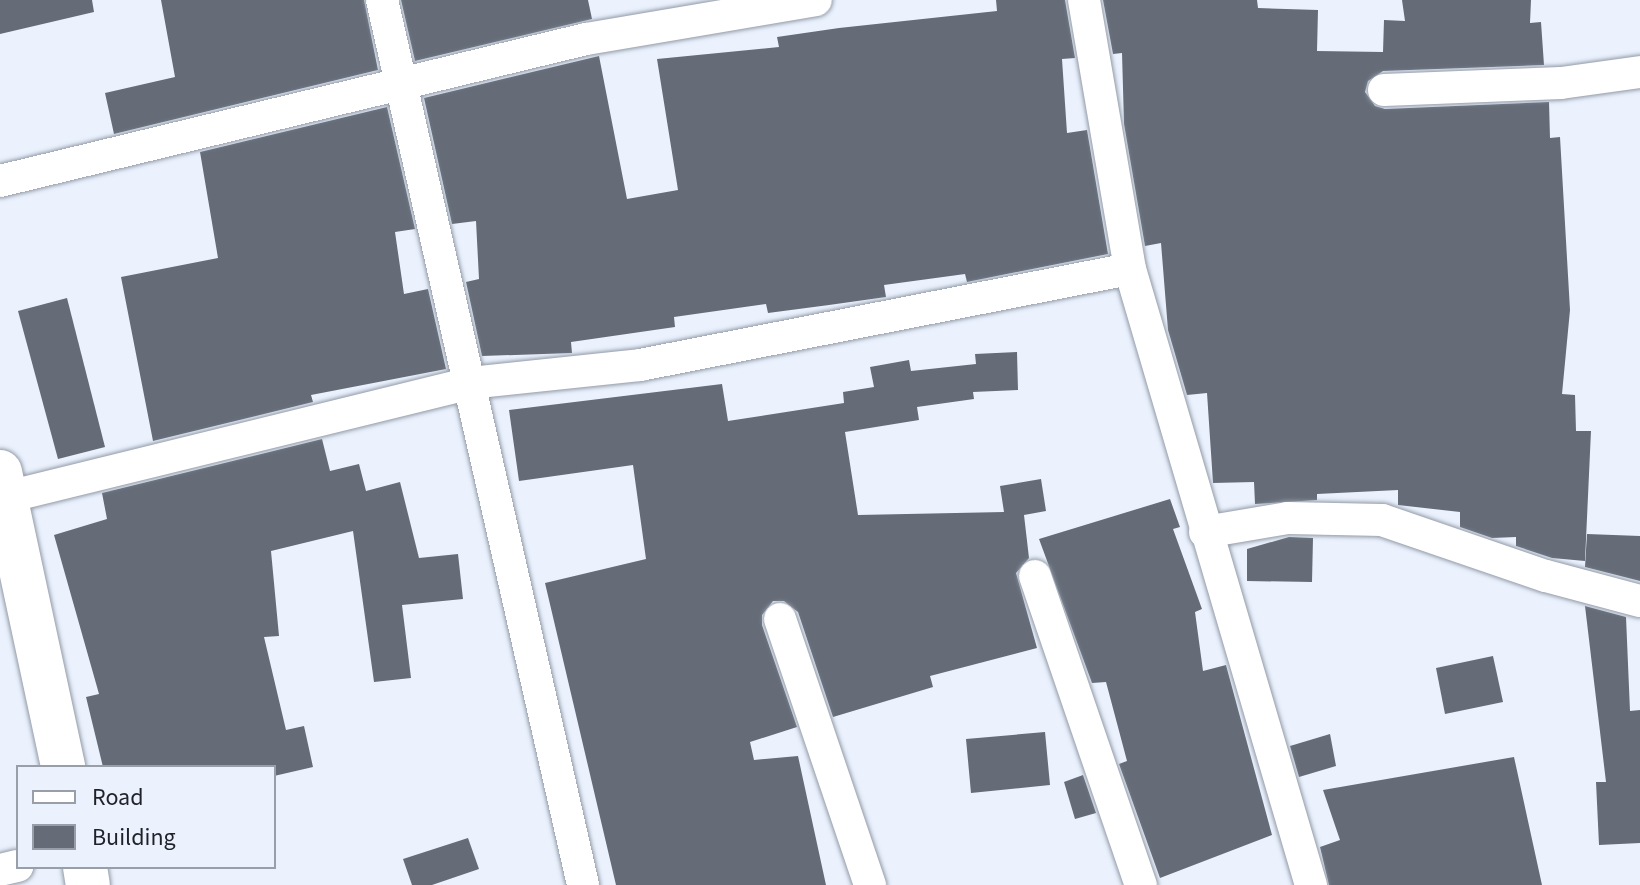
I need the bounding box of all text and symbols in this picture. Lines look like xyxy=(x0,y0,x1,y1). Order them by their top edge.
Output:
legend xyxy=(16,765,276,869)
text: Road xyxy=(92,780,144,815)
text: Building xyxy=(92,820,176,855)

